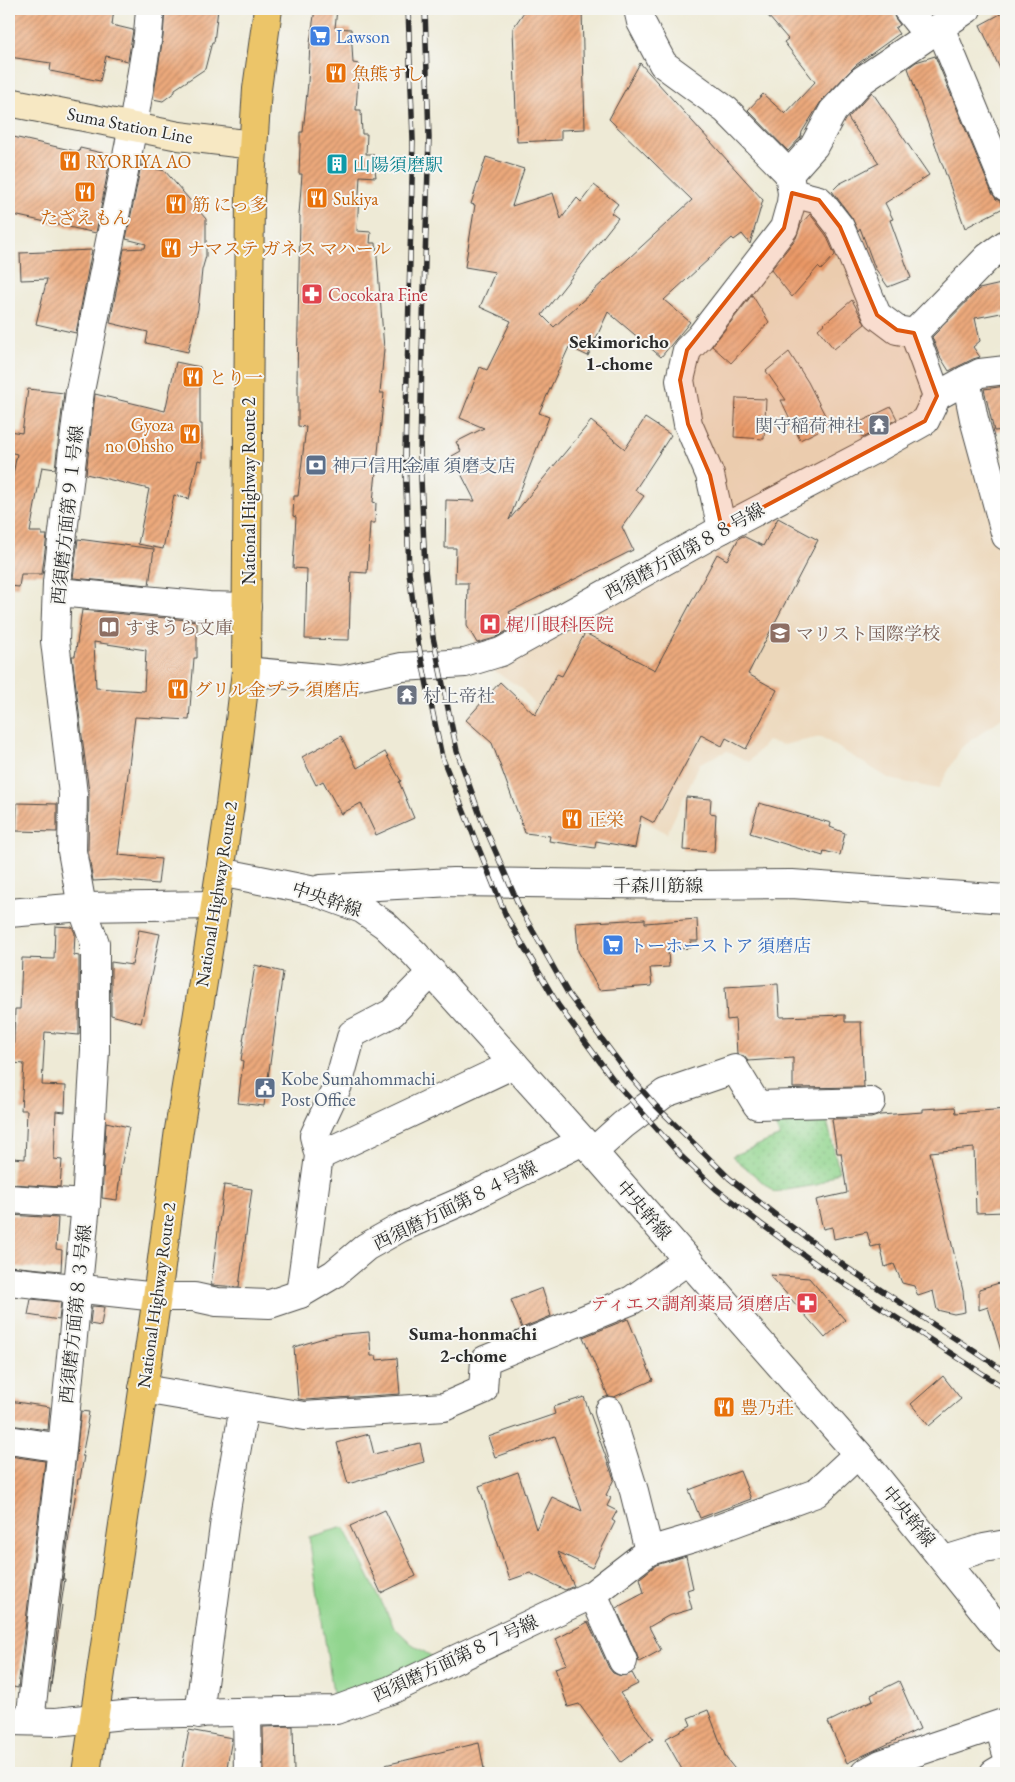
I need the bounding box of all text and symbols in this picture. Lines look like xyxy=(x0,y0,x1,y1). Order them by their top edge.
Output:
supermarket icon: Lawson xyxy=(308,24,332,48)
place label: Lawson xyxy=(336,25,390,48)
restaurant icon: 魚熊すし xyxy=(324,61,348,85)
place label: 魚熊すし xyxy=(352,62,424,85)
street label: Suma Station Line xyxy=(65,102,195,148)
restaurant icon: RYORIYA AO xyxy=(58,149,82,173)
place label: RYORIYA AO xyxy=(86,150,191,173)
building icon: 山陽須磨駅 xyxy=(325,152,349,176)
place label: 山陽須磨駅 xyxy=(353,153,443,176)
restaurant icon: たざえもん xyxy=(73,180,97,204)
restaurant icon: Sukiya xyxy=(305,186,329,210)
place label: Sukiya xyxy=(333,187,379,210)
restaurant icon: 筋 にっ多 xyxy=(164,192,188,216)
place label: 筋 にっ多 xyxy=(192,193,267,216)
place label: たざえもん xyxy=(40,206,130,229)
restaurant icon: ナマステ ガネス マハール xyxy=(159,236,183,260)
place label: ナマステ ガネス マハール xyxy=(187,237,391,260)
pharmacy icon: Cocokara Fine xyxy=(300,282,324,306)
place label: Cocokara Fine xyxy=(328,283,428,306)
district label: Sekimoricho 1-chome xyxy=(569,329,669,376)
restaurant icon: とり一 xyxy=(181,365,205,389)
place label: とり一 xyxy=(209,366,263,389)
street label: National Highway Route 2 xyxy=(237,397,260,585)
place label: Gyoza no Ohsho xyxy=(105,413,175,457)
temple icon: 関守稲荷神社 xyxy=(867,413,891,437)
place label: 関守稲荷神社 xyxy=(755,414,863,437)
restaurant icon: Gyoza no Ohsho xyxy=(178,422,202,446)
street label: 西須磨方面第９１号線 xyxy=(46,424,88,606)
bank icon: 神戸信用金庫 須磨支店 xyxy=(304,453,328,477)
place label: 神戸信用金庫 須磨支店 xyxy=(332,454,516,477)
street label: 西須磨方面第８８号線 xyxy=(600,497,768,605)
hospital icon: 梶川眼科医院 xyxy=(478,612,502,636)
place label: 梶川眼科医院 xyxy=(506,613,614,636)
library icon: すまうら文庫 xyxy=(97,615,121,639)
place label: すまうら文庫 xyxy=(125,616,233,639)
school or university icon: マリスト国際学校 xyxy=(768,621,792,645)
place label: マリスト国際学校 xyxy=(796,622,940,645)
restaurant icon: グリル金プラ 須磨店 xyxy=(166,677,190,701)
place label: グリル金プラ 須磨店 xyxy=(194,678,360,701)
temple icon: 村上帝社 xyxy=(395,683,419,707)
place label: 村上帝社 xyxy=(423,684,495,707)
street label: National Highway Route 2 xyxy=(190,799,242,988)
restaurant icon: 正栄 xyxy=(560,807,584,831)
place label: 正栄 xyxy=(588,808,624,831)
street label: 千森川筋線 xyxy=(613,874,703,897)
street label: 中央幹線 xyxy=(289,876,365,922)
supermarket icon: トーホーストア 須磨店 xyxy=(601,933,625,957)
place label: トーホーストア 須磨店 xyxy=(629,934,811,957)
place label: Kobe Sumahommachi Post Office xyxy=(281,1067,436,1111)
public building icon: Kobe Sumahommachi Post Office xyxy=(253,1076,277,1100)
street label: 西須磨方面第８４号線 xyxy=(369,1155,541,1255)
street label: 中央幹線 xyxy=(612,1175,676,1245)
street label: National Highway Route 2 xyxy=(132,1200,180,1389)
street label: 西須磨方面第８３号線 xyxy=(54,1223,96,1405)
pharmacy icon: ティエス調剤薬局 須磨店 xyxy=(795,1291,819,1315)
place label: ティエス調剤薬局 須磨店 xyxy=(591,1292,791,1315)
district label: Suma-honmachi 2-chome xyxy=(409,1321,537,1368)
restaurant icon: 豊乃荘 xyxy=(712,1395,736,1419)
place label: 豊乃荘 xyxy=(740,1396,794,1419)
street label: 中央幹線 xyxy=(877,1481,941,1551)
street label: 西須磨方面第８７号線 xyxy=(369,1610,541,1706)

